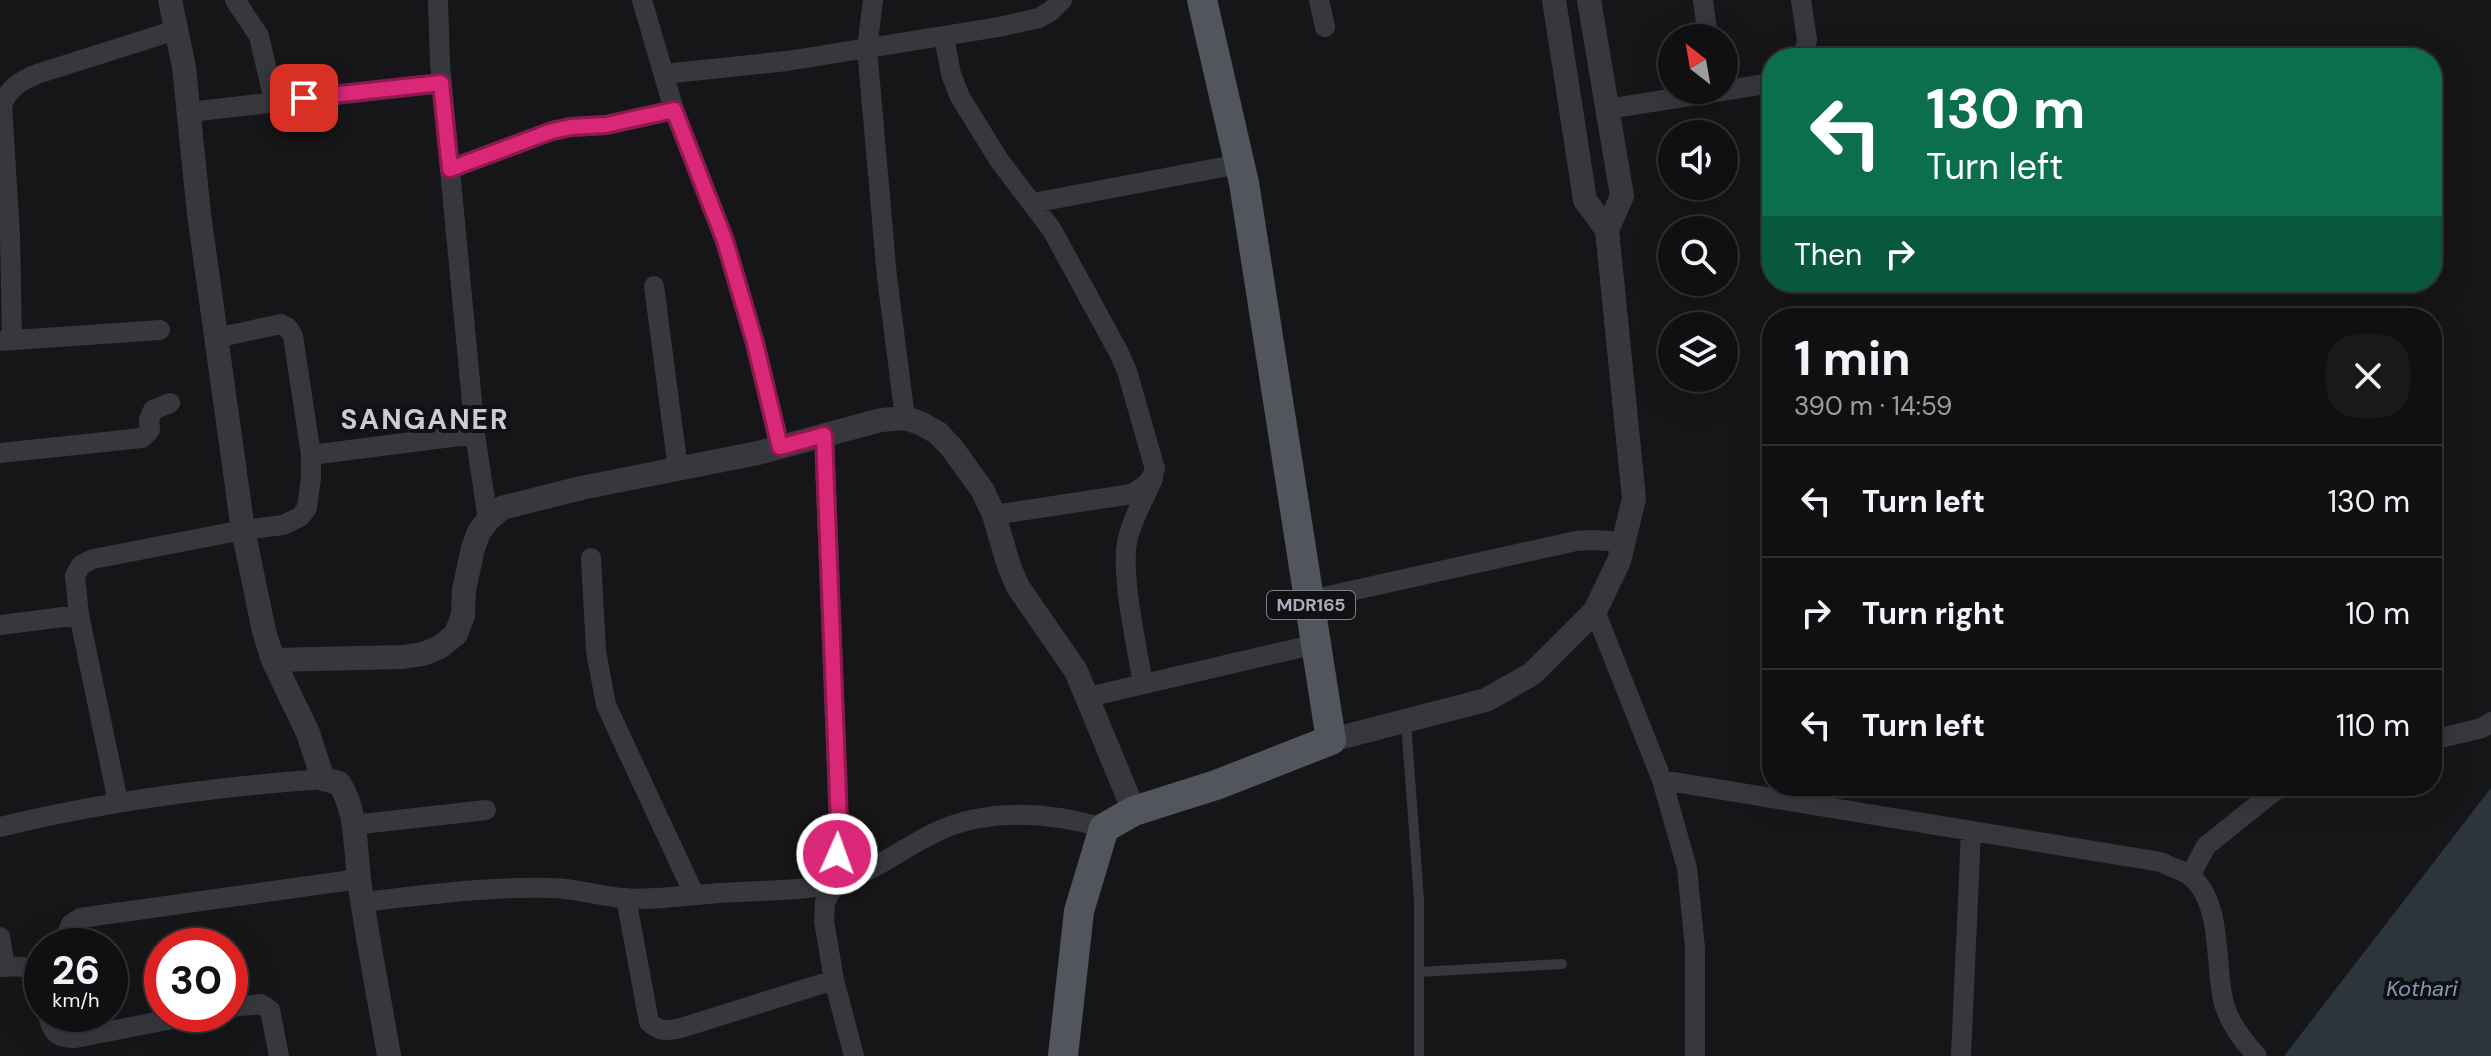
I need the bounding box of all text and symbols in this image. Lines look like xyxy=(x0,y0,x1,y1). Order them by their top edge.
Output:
north arrow xyxy=(1658,24,1738,104)
map controls xyxy=(1658,24,1738,392)
pin xyxy=(270,64,338,132)
text: 130 m xyxy=(1926,72,2085,145)
icon: arrive xyxy=(282,76,326,120)
icon: left xyxy=(1794,80,1898,184)
button: sound xyxy=(1658,120,1738,200)
text: Turn left xyxy=(1926,143,2063,190)
button: search xyxy=(1658,216,1738,296)
icon: right xyxy=(1878,232,1922,276)
text: Then xyxy=(1794,235,1862,274)
button: layers xyxy=(1658,312,1738,392)
text: 1 min xyxy=(1794,327,1911,390)
button: close xyxy=(2326,334,2410,418)
text: 390 m · 14:59 xyxy=(1794,389,1952,423)
district label: SANGANER xyxy=(340,401,510,438)
icon: left xyxy=(1794,479,1838,523)
text: Turn left xyxy=(1862,482,1985,521)
text: 130 m xyxy=(2328,482,2410,521)
road number: MDR165 xyxy=(1267,591,1355,619)
icon: right xyxy=(1794,591,1838,635)
text: Turn right xyxy=(1862,594,2005,633)
text: 10 m xyxy=(2345,594,2410,633)
icon: left xyxy=(1794,703,1838,747)
text: Turn left xyxy=(1862,706,1985,745)
text: 110 m xyxy=(2336,706,2410,745)
position arrow xyxy=(795,812,879,896)
speed limit sign: 30 xyxy=(144,928,248,1032)
text: 26 xyxy=(52,944,100,996)
water label: Kothari xyxy=(2386,974,2458,1003)
text: km/h xyxy=(52,987,100,1013)

